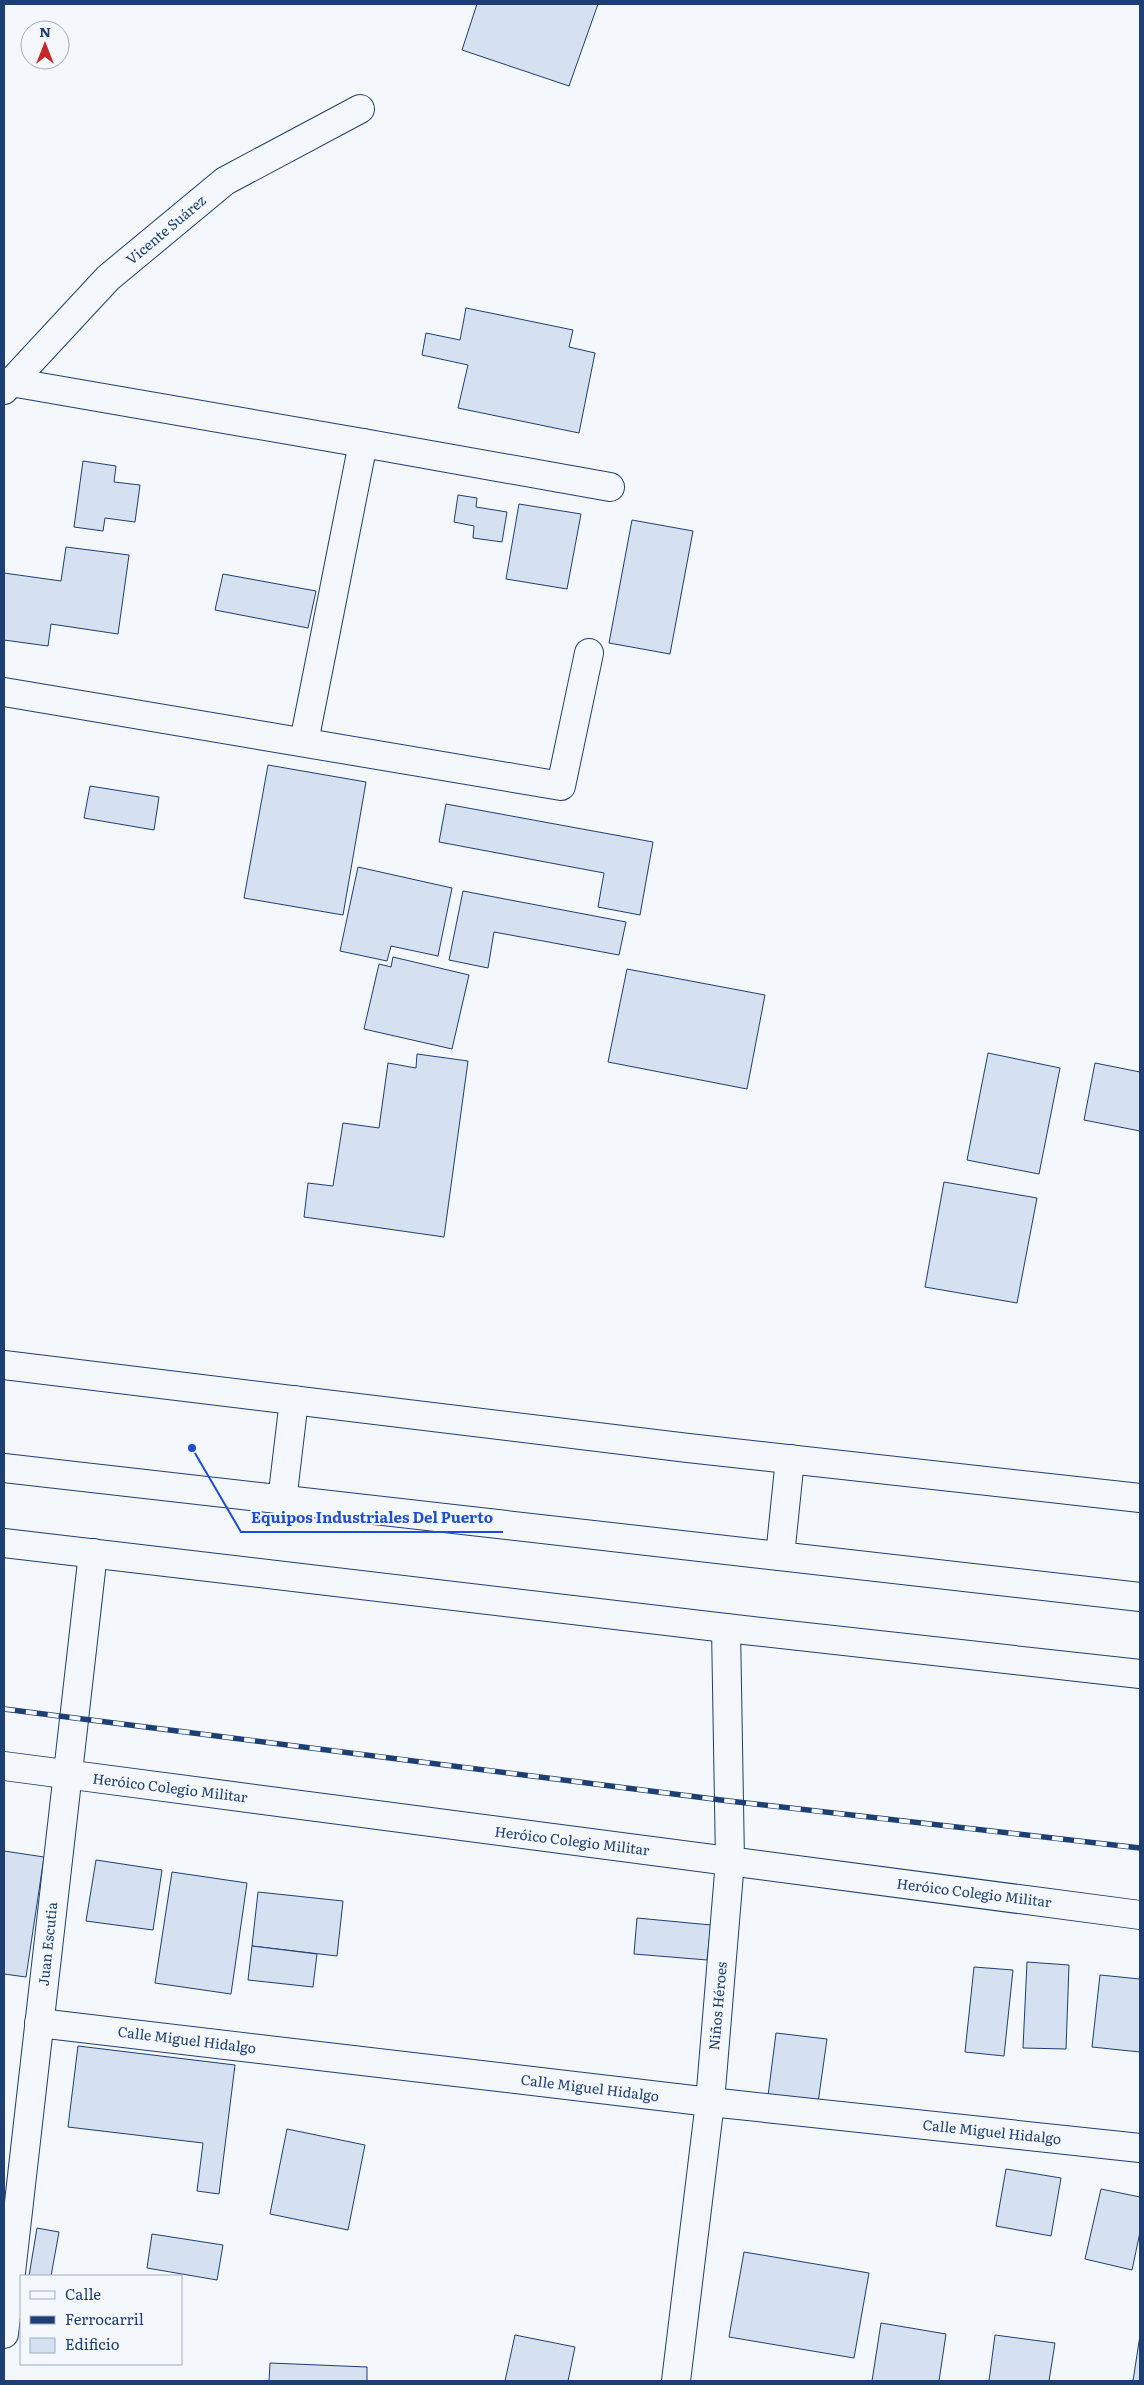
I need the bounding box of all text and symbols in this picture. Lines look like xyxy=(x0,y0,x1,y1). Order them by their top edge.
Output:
north arrow xyxy=(20,20,70,70)
text: N xyxy=(39,21,51,41)
street label: Vicente Suárez xyxy=(121,190,210,269)
callout: Equipos Industriales Del Puerto xyxy=(241,1502,503,1532)
text: Equipos Industriales Del Puerto xyxy=(251,1505,493,1528)
street label: Heróico Colegio Militar xyxy=(91,1768,249,1806)
street label: Heróico Colegio Militar xyxy=(493,1821,651,1859)
street label: Heróico Colegio Militar xyxy=(895,1873,1053,1911)
street label: Juan Escutia xyxy=(33,1900,61,1987)
street label: Niños Héroes xyxy=(703,1961,731,2051)
street label: Calle Miguel Hidalgo xyxy=(117,2021,257,2057)
street label: Calle Miguel Hidalgo xyxy=(520,2069,660,2105)
street label: Calle Miguel Hidalgo xyxy=(922,2114,1062,2148)
legend xyxy=(20,2275,182,2365)
text: Calle xyxy=(65,2282,101,2305)
text: Ferrocarril xyxy=(65,2307,144,2330)
text: Edificio xyxy=(65,2332,120,2355)

